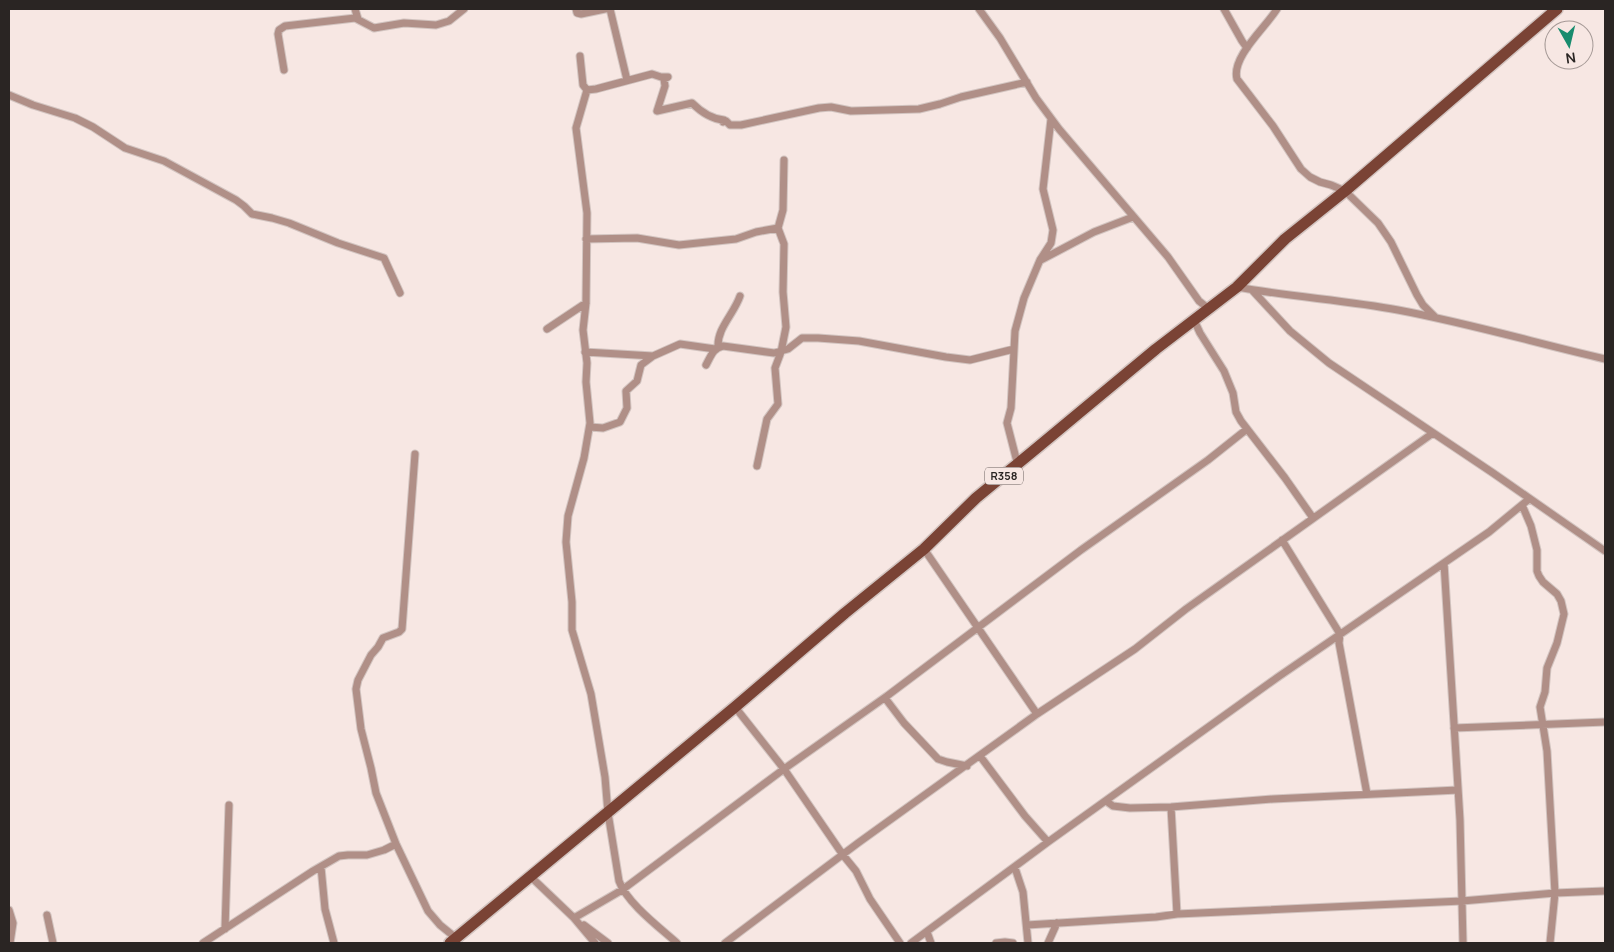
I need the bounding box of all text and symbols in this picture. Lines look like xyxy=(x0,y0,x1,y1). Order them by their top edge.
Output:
north arrow xyxy=(1544,20,1594,70)
text: N xyxy=(1565,48,1577,68)
road number: R358 xyxy=(985,468,1023,484)

